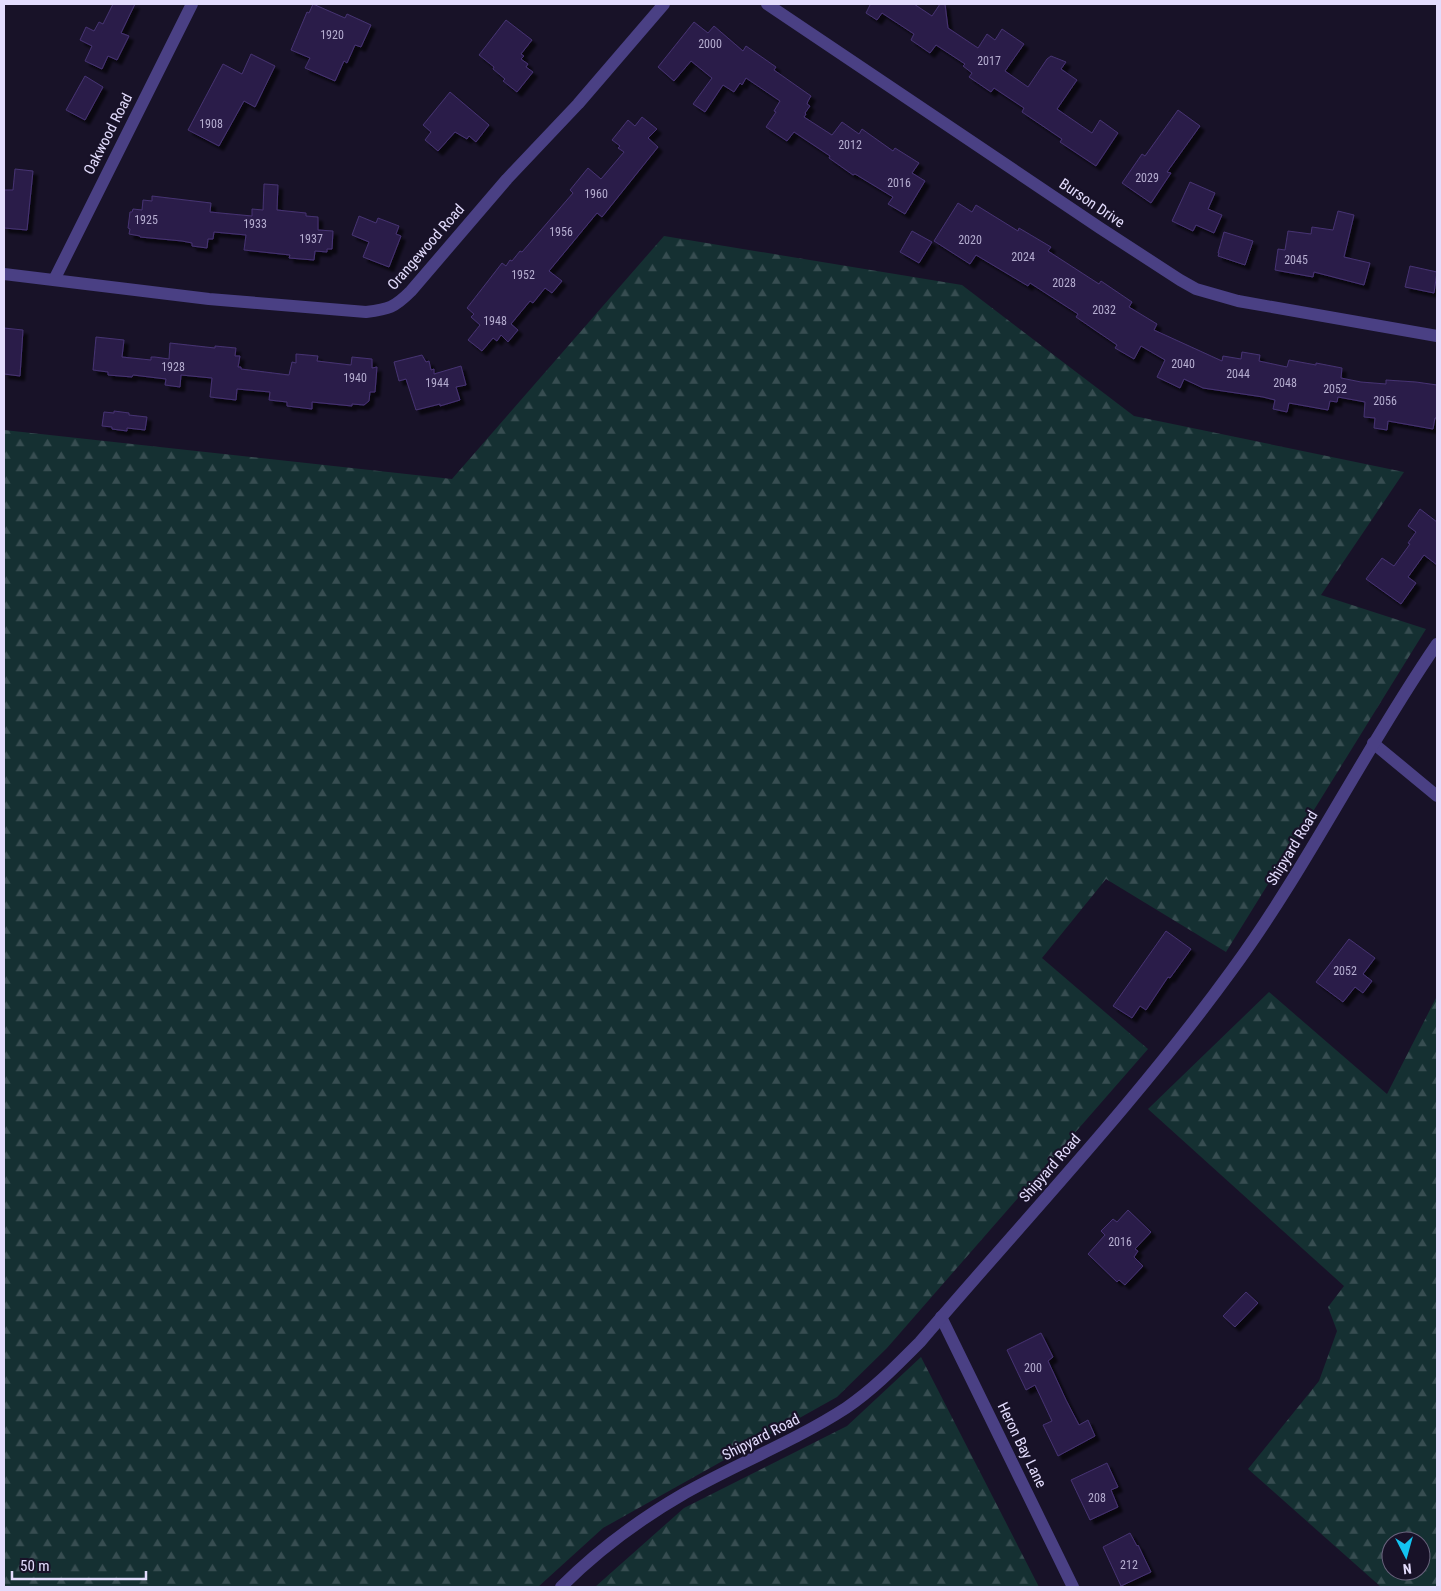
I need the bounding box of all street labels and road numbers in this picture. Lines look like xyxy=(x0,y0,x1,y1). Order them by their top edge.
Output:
street label: Oakwood Road xyxy=(80,90,136,178)
street label: Burson Drive xyxy=(1056,175,1128,231)
street label: Orangewood Road xyxy=(384,200,468,294)
street label: Shipyard Road xyxy=(1263,807,1321,889)
street label: Shipyard Road xyxy=(1015,1130,1085,1206)
street label: Heron Bay Lane xyxy=(994,1399,1050,1491)
street label: Shipyard Road xyxy=(719,1410,803,1464)

